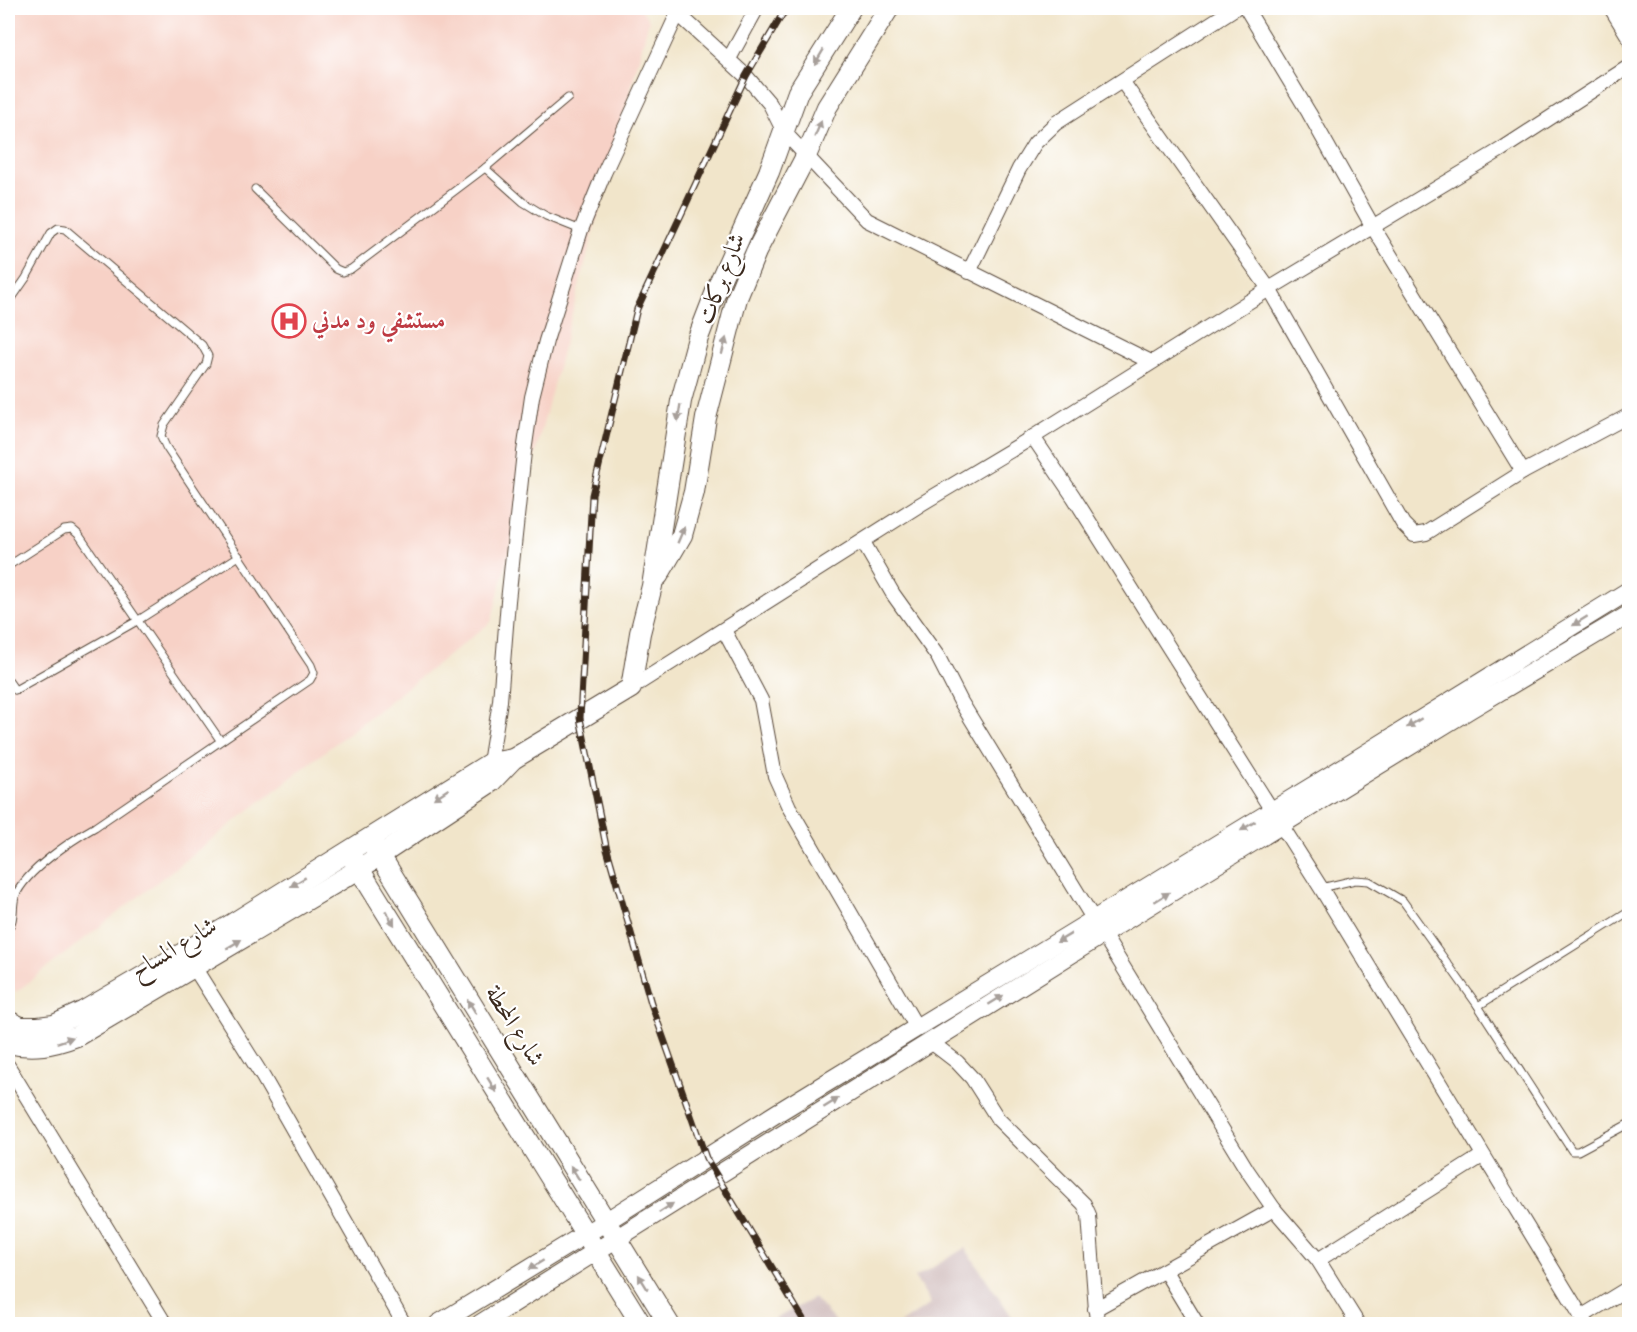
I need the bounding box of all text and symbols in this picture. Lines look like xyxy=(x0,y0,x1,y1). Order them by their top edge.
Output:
one-way arrow xyxy=(814,49,824,66)
one-way arrow xyxy=(814,120,823,138)
street label: شارع بركات xyxy=(690,229,756,330)
hospital icon: مستشفي ود مدني xyxy=(271,303,307,339)
place label: مستشفي ود مدني xyxy=(311,306,445,343)
one-way arrow xyxy=(720,337,730,355)
one-way arrow xyxy=(675,403,684,422)
one-way arrow xyxy=(676,527,685,544)
one-way arrow xyxy=(1572,616,1588,627)
one-way arrow xyxy=(1406,718,1422,729)
one-way arrow xyxy=(433,788,449,800)
one-way arrow xyxy=(1240,820,1256,831)
one-way arrow xyxy=(290,877,306,888)
one-way arrow xyxy=(1154,892,1170,903)
one-way arrow xyxy=(384,910,395,926)
street label: شارع المساح xyxy=(125,911,225,990)
one-way arrow xyxy=(1056,933,1072,944)
one-way arrow xyxy=(226,938,242,949)
street label: شارع المحطة xyxy=(475,980,551,1074)
one-way arrow xyxy=(988,995,1004,1006)
one-way arrow xyxy=(467,999,478,1015)
one-way arrow xyxy=(56,1035,74,1045)
one-way arrow xyxy=(486,1076,497,1093)
one-way arrow xyxy=(823,1098,839,1109)
one-way arrow xyxy=(569,1165,580,1181)
one-way arrow xyxy=(658,1202,674,1213)
one-way arrow xyxy=(528,1259,544,1270)
one-way arrow xyxy=(638,1274,649,1290)

